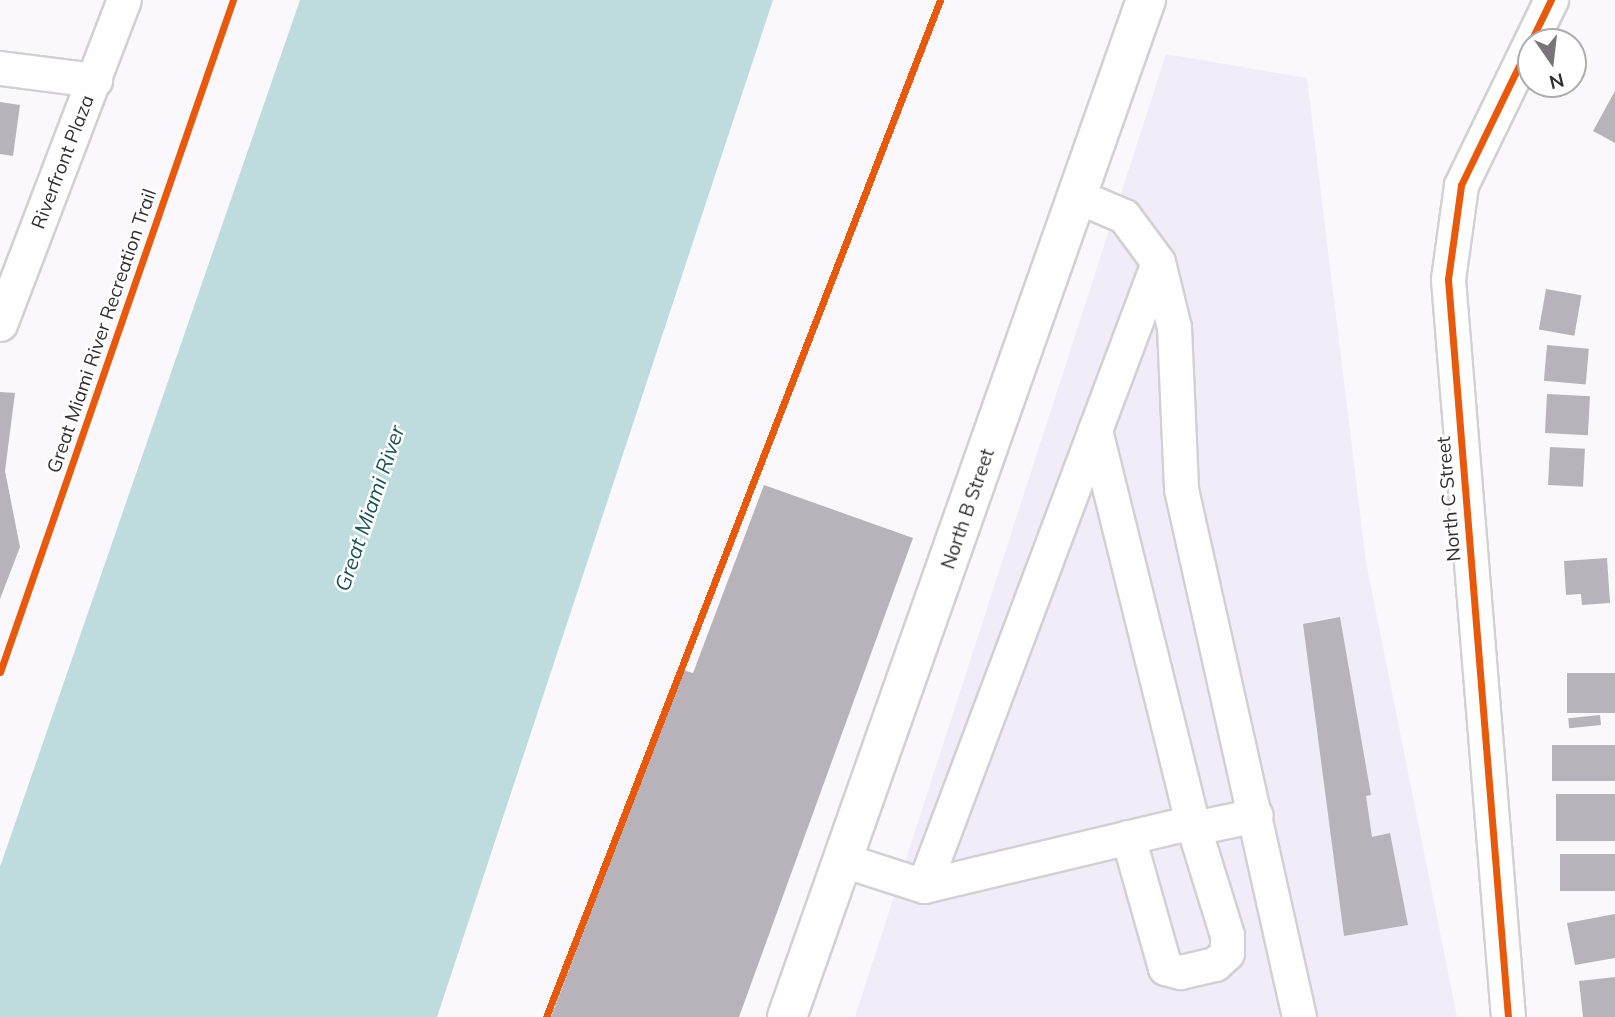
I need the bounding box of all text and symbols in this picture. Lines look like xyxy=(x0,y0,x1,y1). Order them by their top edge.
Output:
north arrow xyxy=(1517,28,1587,98)
text: N xyxy=(1547,68,1566,95)
street label: Riverfront Plaza xyxy=(27,92,99,232)
street label: Great Miami River Recreation Trail xyxy=(43,186,161,476)
water label: Great Miami River xyxy=(329,422,409,594)
street label: North C Street xyxy=(1432,435,1466,563)
street label: North B Street xyxy=(937,446,999,572)

